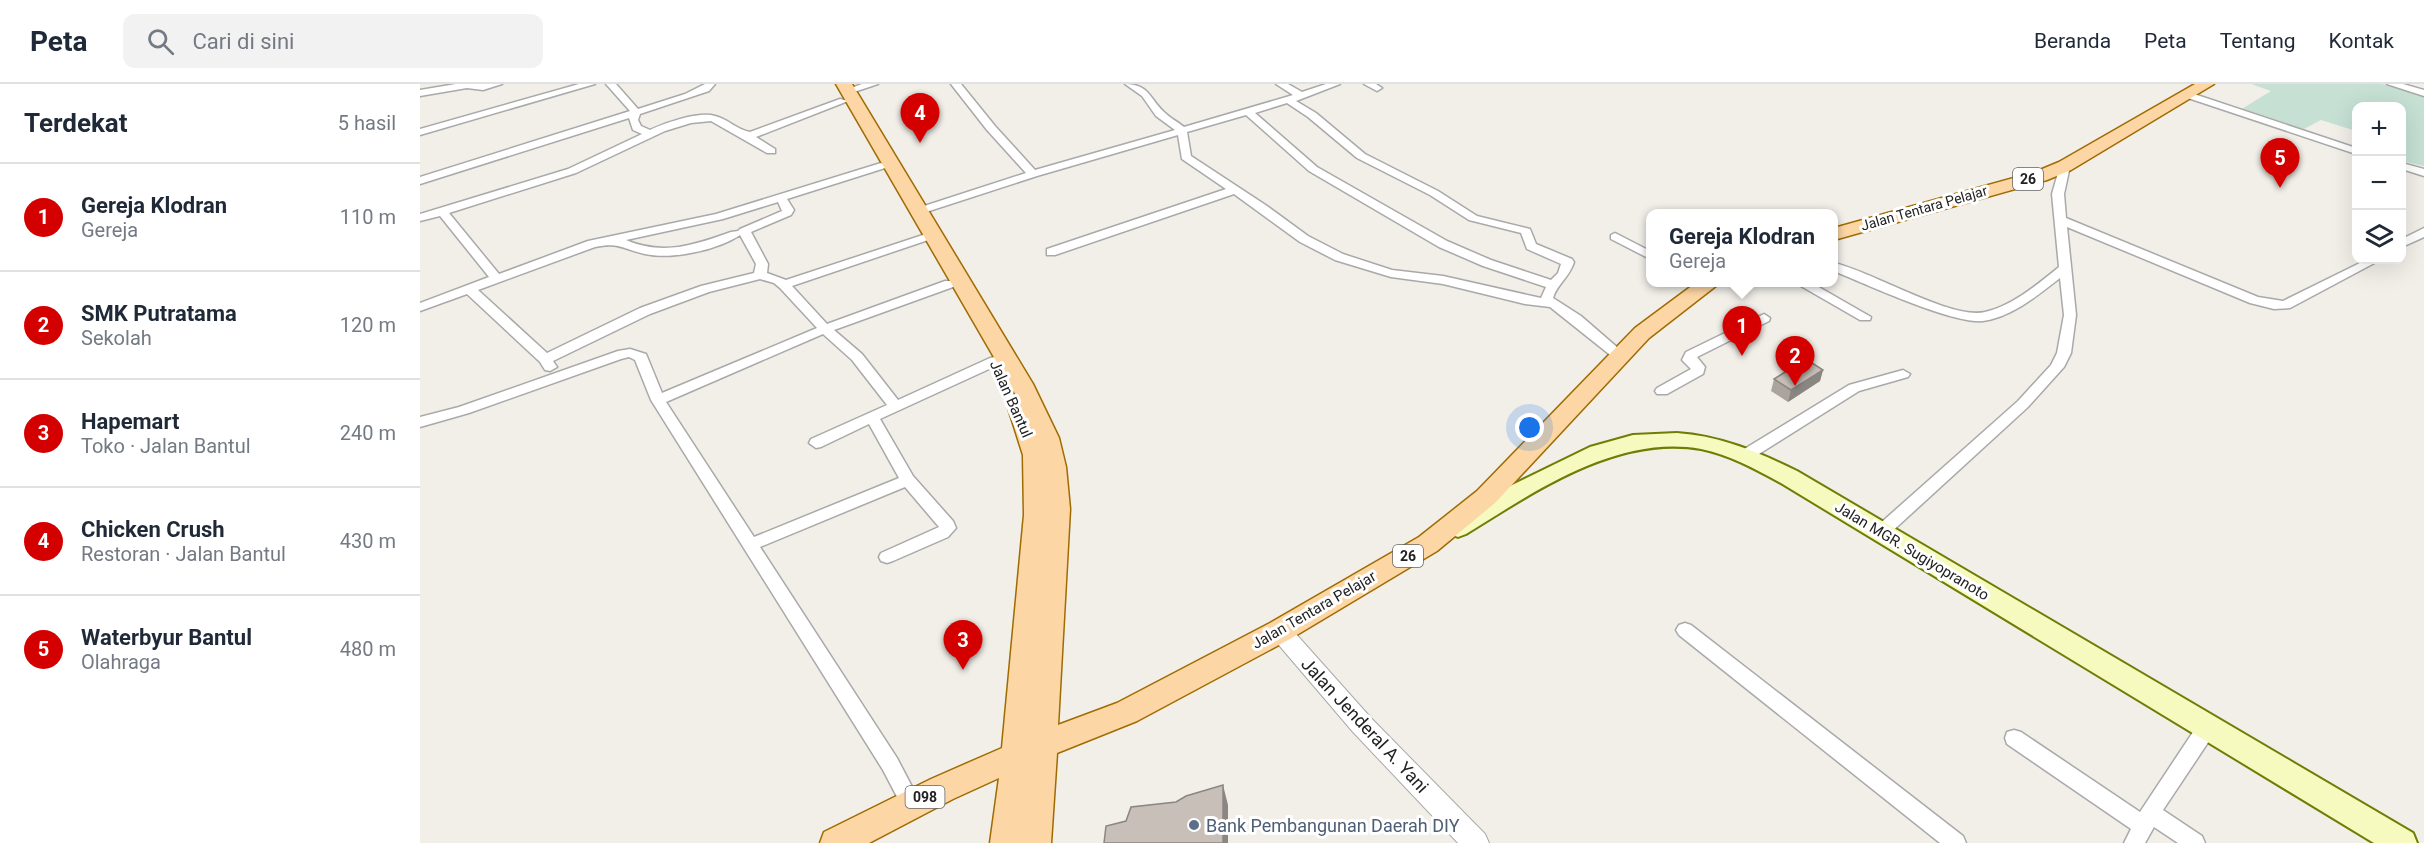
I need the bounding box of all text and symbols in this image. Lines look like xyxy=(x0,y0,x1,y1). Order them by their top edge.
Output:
search box xyxy=(123,14,543,68)
text: Peta xyxy=(30,25,87,58)
icon: search xyxy=(144,25,177,58)
text: Cari di sini xyxy=(192,29,294,54)
text: Beranda xyxy=(2034,29,2111,53)
text: Peta xyxy=(2144,29,2187,53)
text: Tentang xyxy=(2220,29,2296,53)
text: Kontak xyxy=(2329,29,2394,53)
pin: 4 xyxy=(900,94,940,143)
map controls xyxy=(2352,102,2406,264)
button: + xyxy=(2352,102,2406,156)
text: Terdekat xyxy=(24,108,128,138)
text: 5 hasil xyxy=(338,111,396,135)
pin: 5 xyxy=(2260,138,2300,188)
button: − xyxy=(2352,156,2406,210)
road number: 26 xyxy=(2013,168,2043,190)
street label: Jalan Tentara Pelajar xyxy=(1859,182,1989,234)
text: Gereja Klodran xyxy=(81,193,227,218)
text: 1 xyxy=(38,205,49,229)
text: 110 m xyxy=(340,205,396,229)
popup xyxy=(1646,209,1838,287)
button: layers xyxy=(2352,210,2406,264)
text: Gereja xyxy=(81,218,138,242)
text: Gereja Klodran xyxy=(1669,224,1815,249)
text: Gereja xyxy=(1669,249,1726,273)
text: SMK Putratama xyxy=(81,301,237,326)
pin: 1 xyxy=(1722,306,1762,356)
text: 2 xyxy=(38,313,49,337)
text: 120 m xyxy=(340,313,396,337)
text: Sekolah xyxy=(81,326,152,350)
pin: 2 xyxy=(1776,336,1814,386)
street label: Jalan Bantul xyxy=(986,357,1036,441)
text: Hapemart xyxy=(81,409,179,434)
your location xyxy=(1515,413,1544,442)
text: 3 xyxy=(38,421,49,445)
text: 240 m xyxy=(340,421,396,445)
text: Toko · Jalan Bantul xyxy=(81,434,251,458)
street label: Jalan MGR. Sugiyopranoto xyxy=(1832,498,1992,604)
text: Chicken Crush xyxy=(81,517,225,542)
text: 4 xyxy=(38,529,49,553)
text: 430 m xyxy=(340,529,396,553)
text: Restoran · Jalan Bantul xyxy=(81,542,286,566)
road number: 26 xyxy=(1393,545,1423,567)
street label: Jalan Tentara Pelajar xyxy=(1249,567,1379,653)
pin: 3 xyxy=(944,620,982,670)
text: Waterbyur Bantul xyxy=(81,625,252,650)
text: 5 xyxy=(38,637,49,661)
text: 480 m xyxy=(340,637,396,661)
text: Olahraga xyxy=(81,650,161,674)
street label: Jalan Jenderal A. Yani xyxy=(1297,653,1433,797)
road number: 098 xyxy=(906,786,944,808)
place label: Bank Pembangunan Daerah DIY xyxy=(1206,815,1460,836)
marker: Bank Pembangunan Daerah DIY xyxy=(1187,818,1201,832)

